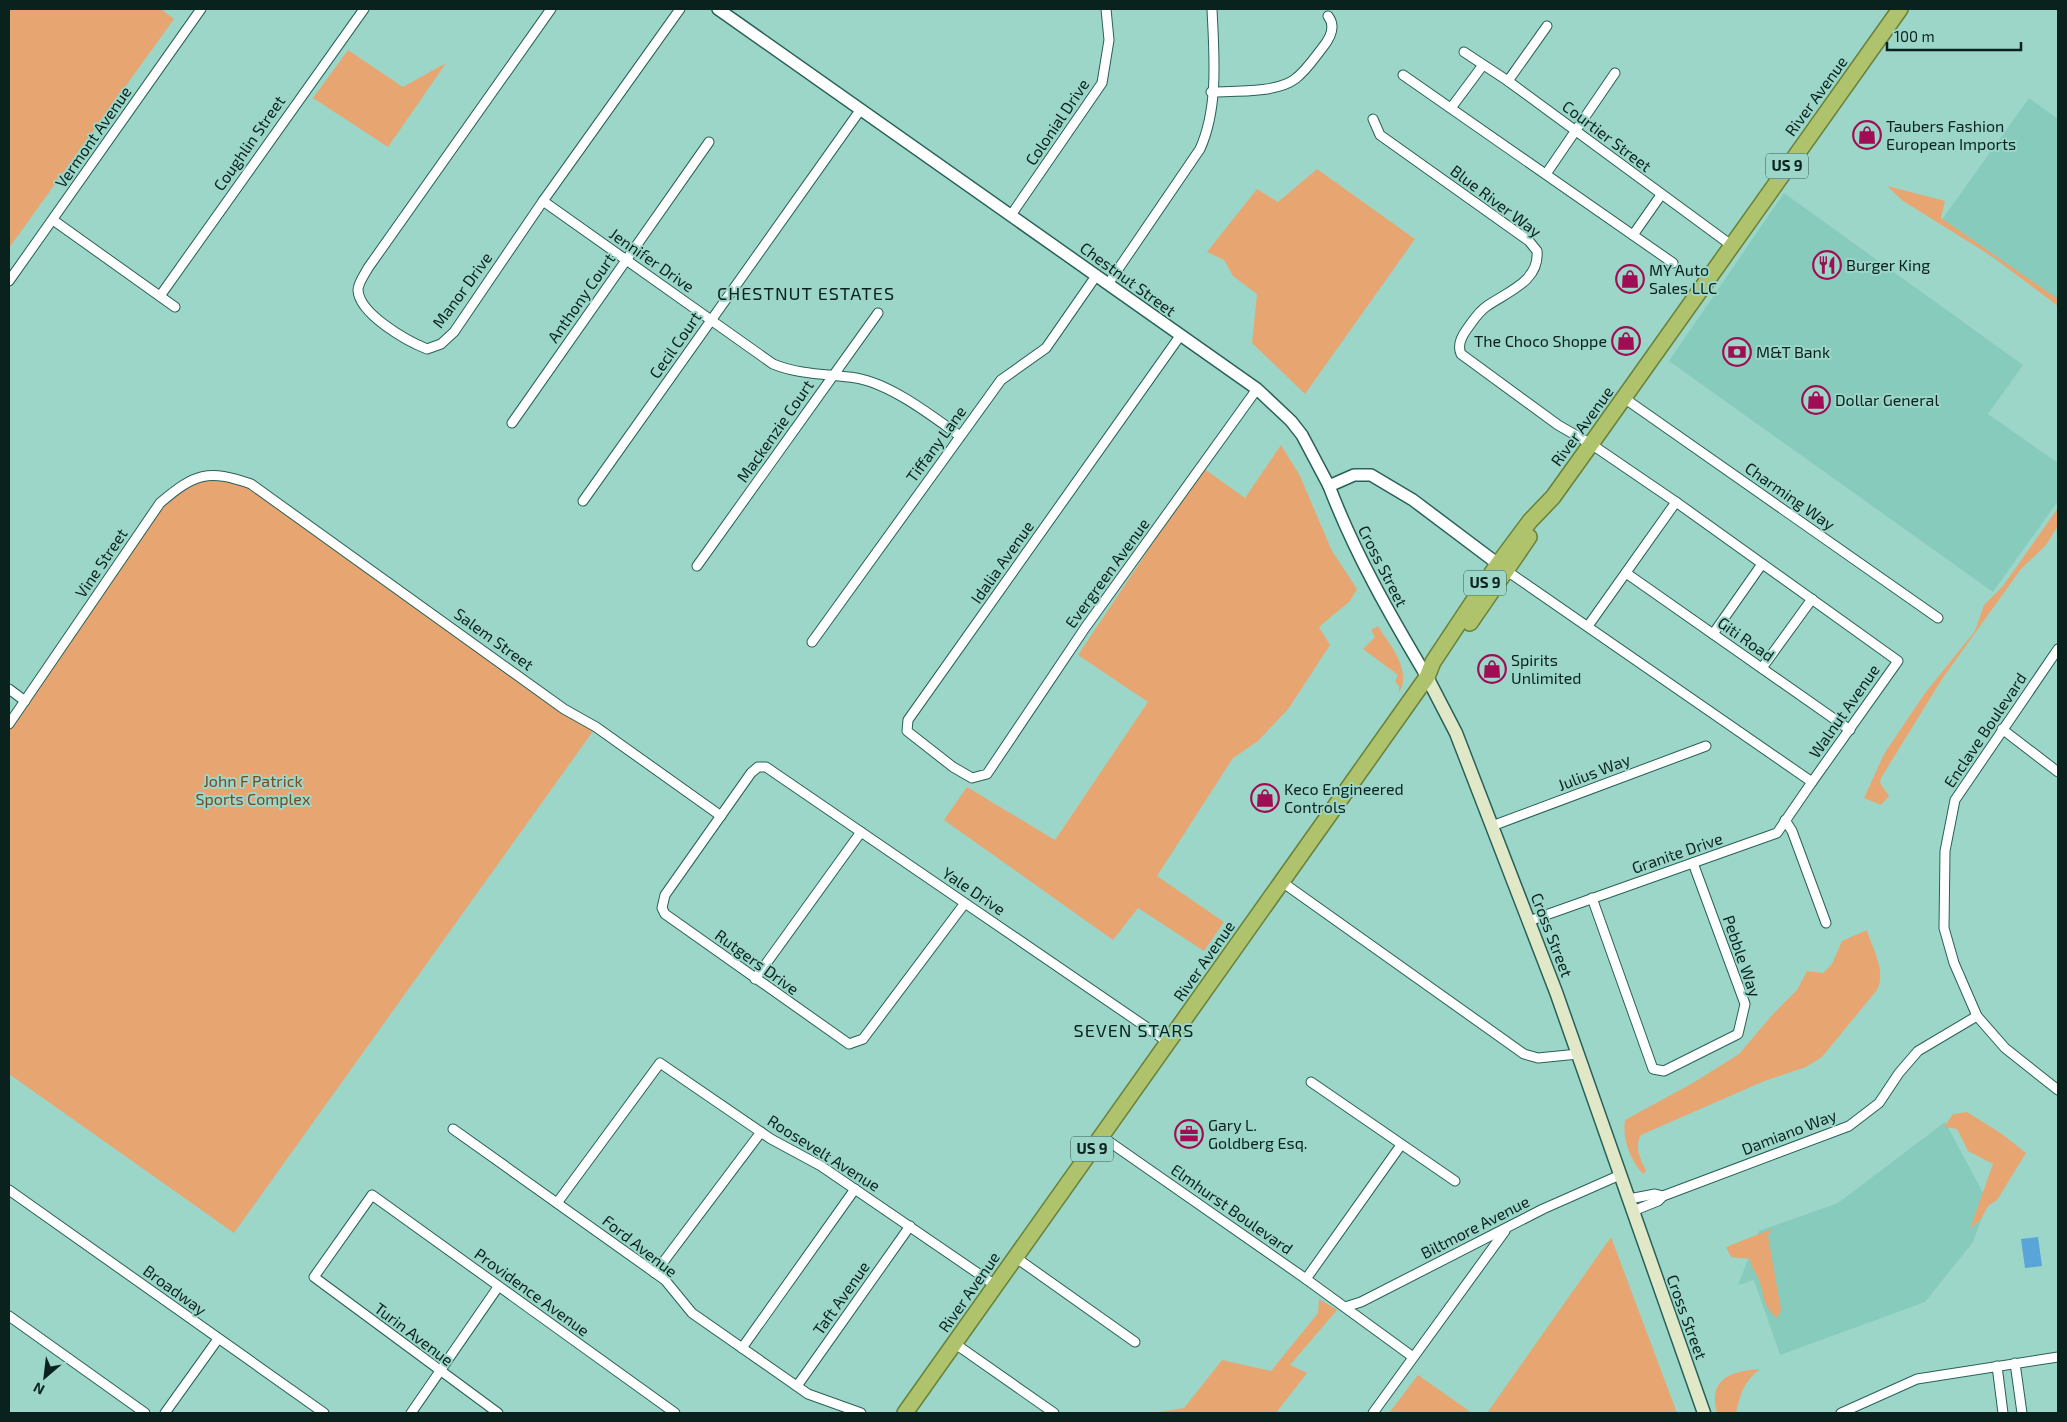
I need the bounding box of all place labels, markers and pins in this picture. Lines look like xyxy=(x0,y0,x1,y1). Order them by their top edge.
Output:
place label: Taubers Fashion European Imports xyxy=(1886,116,2016,153)
shop icon: Taubers Fashion European Imports xyxy=(1852,120,1882,150)
restaurant icon: Burger King xyxy=(1812,250,1842,280)
place label: Burger King xyxy=(1846,255,1930,274)
place label: MY Auto Sales LLC xyxy=(1649,260,1717,297)
shop icon: MY Auto Sales LLC xyxy=(1615,264,1645,294)
shop icon: The Choco Shoppe xyxy=(1611,326,1641,356)
place label: The Choco Shoppe xyxy=(1474,331,1607,350)
bank icon: M&T Bank xyxy=(1722,337,1752,367)
place label: M&T Bank xyxy=(1756,342,1830,361)
shop icon: Dollar General xyxy=(1801,385,1831,415)
place label: Dollar General xyxy=(1835,390,1939,409)
place label: Spirits Unlimited xyxy=(1511,650,1582,687)
shop icon: Spirits Unlimited xyxy=(1477,654,1507,684)
place label: Keco Engineered Controls xyxy=(1284,779,1404,816)
shop icon: Keco Engineered Controls xyxy=(1250,783,1280,813)
place label: Gary L. Goldberg Esq. xyxy=(1208,1115,1308,1152)
office icon: Gary L. Goldberg Esq. xyxy=(1174,1119,1204,1149)

